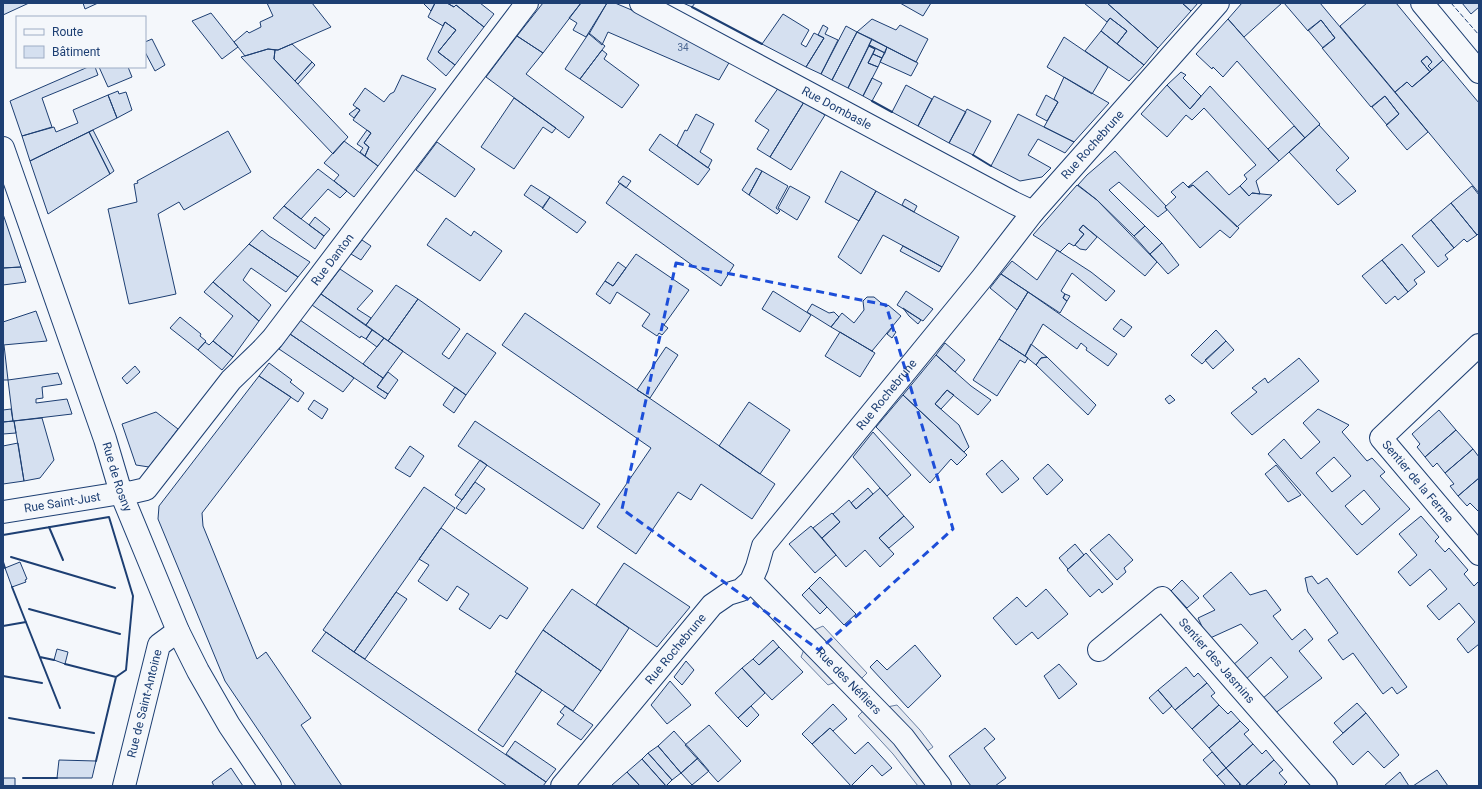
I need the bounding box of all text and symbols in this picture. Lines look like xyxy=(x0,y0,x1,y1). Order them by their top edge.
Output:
legend xyxy=(16,16,146,68)
text: Route xyxy=(52,25,83,39)
house number: 34 xyxy=(677,42,689,53)
text: Bâtiment xyxy=(52,45,100,59)
street label: Rue Dombasle xyxy=(799,83,874,132)
street label: Rue Rochebrune xyxy=(1058,107,1127,182)
street label: Rue Danton xyxy=(308,231,357,288)
street label: Rue Rochebrune xyxy=(854,356,920,433)
street label: Sentier de la Ferme xyxy=(1379,438,1456,525)
street label: Rue de Rosny xyxy=(99,440,135,514)
street label: Rue Saint-Just xyxy=(23,489,102,516)
street label: Rue Rochebrune xyxy=(642,611,709,687)
street label: Sentier des Jasmins xyxy=(1176,615,1258,706)
street label: Rue des Néfliers xyxy=(813,645,884,717)
street label: Rue de Saint-Antoine xyxy=(124,648,165,759)

